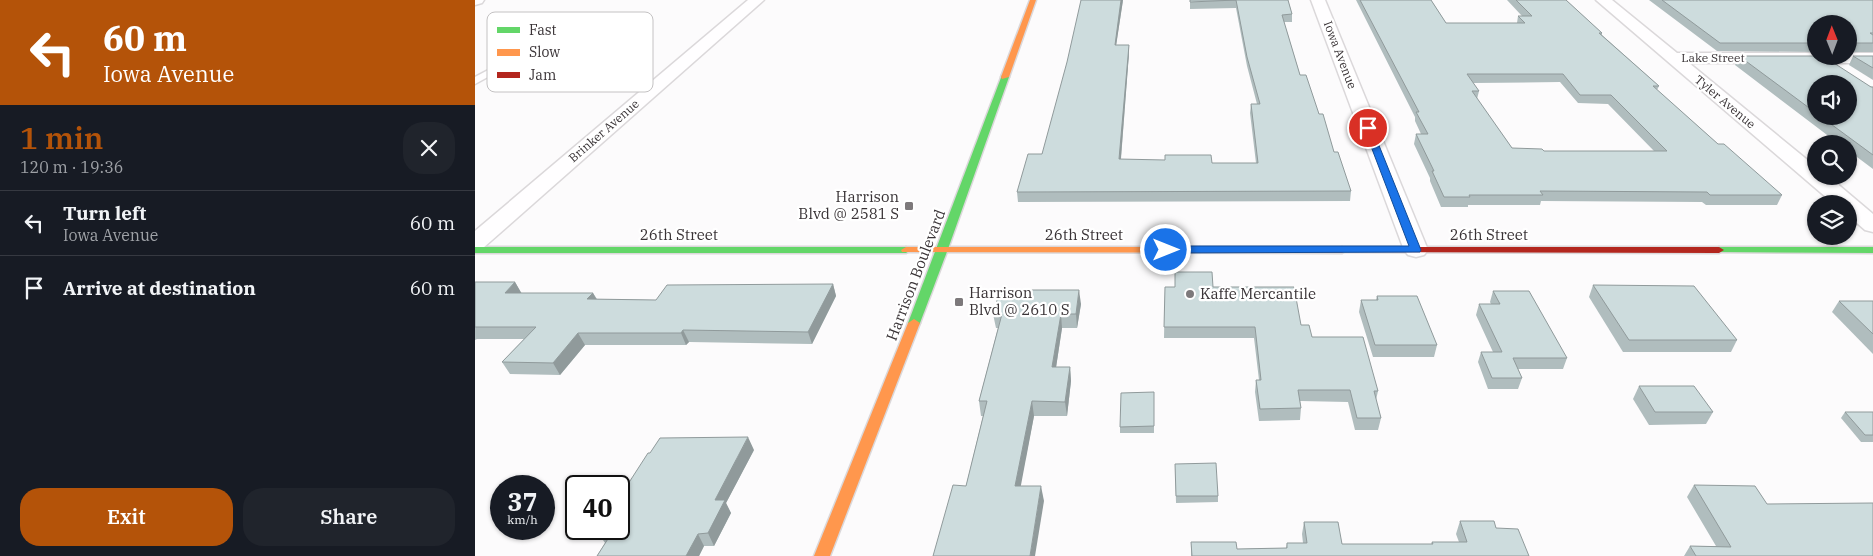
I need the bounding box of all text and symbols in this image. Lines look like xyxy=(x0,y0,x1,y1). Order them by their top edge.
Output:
legend xyxy=(487,12,653,92)
text: 60 m xyxy=(103,15,187,61)
north arrow xyxy=(1807,15,1857,65)
map controls xyxy=(1807,15,1857,245)
street label: Iowa Avenue xyxy=(1321,19,1360,91)
icon: left xyxy=(20,20,85,85)
text: Fast xyxy=(529,21,557,39)
text: Slow xyxy=(529,43,560,61)
street label: Lake Street xyxy=(1681,50,1745,65)
text: Iowa Avenue xyxy=(103,59,234,88)
text: Jam xyxy=(529,66,556,84)
street label: Tyler Avenue xyxy=(1692,72,1759,131)
button: sound xyxy=(1807,75,1857,125)
street label: Brinker Avenue xyxy=(565,96,642,165)
pin xyxy=(1347,107,1389,149)
icon: arrive xyxy=(1354,114,1382,142)
text: 1 min xyxy=(20,118,103,157)
button: close xyxy=(403,122,455,174)
button: search xyxy=(1807,135,1857,185)
text: 120 m · 19:36 xyxy=(20,157,123,177)
place label: Harrison Blvd @ 2581 S xyxy=(798,187,899,223)
button: layers xyxy=(1807,195,1857,245)
marker: Harrison Blvd @ 2581 S xyxy=(903,200,915,212)
text: Turn left xyxy=(63,201,146,225)
street label: Harrison Boulevard xyxy=(882,207,949,343)
icon: left xyxy=(20,209,48,237)
text: 60 m xyxy=(410,211,455,235)
position arrow xyxy=(1139,223,1191,275)
text: Iowa Avenue xyxy=(63,225,158,245)
street label: 26th Street xyxy=(640,225,718,244)
street label: 26th Street xyxy=(1045,225,1123,244)
street label: 26th Street xyxy=(1450,225,1528,244)
icon: arrive xyxy=(20,274,48,302)
text: Arrive at destination xyxy=(63,276,256,300)
text: 60 m xyxy=(410,276,455,300)
place label: Harrison Blvd @ 2610 S xyxy=(969,283,1070,319)
place label: Kaffe Mercantile xyxy=(1200,284,1316,303)
marker: Kaffe Mercantile xyxy=(1184,288,1196,300)
marker: Harrison Blvd @ 2610 S xyxy=(953,296,965,308)
speed limit sign: 40 xyxy=(565,475,630,540)
text: 37 xyxy=(507,485,538,518)
button: Exit xyxy=(20,488,233,546)
button: Share xyxy=(243,488,455,546)
text: km/h xyxy=(507,512,538,527)

